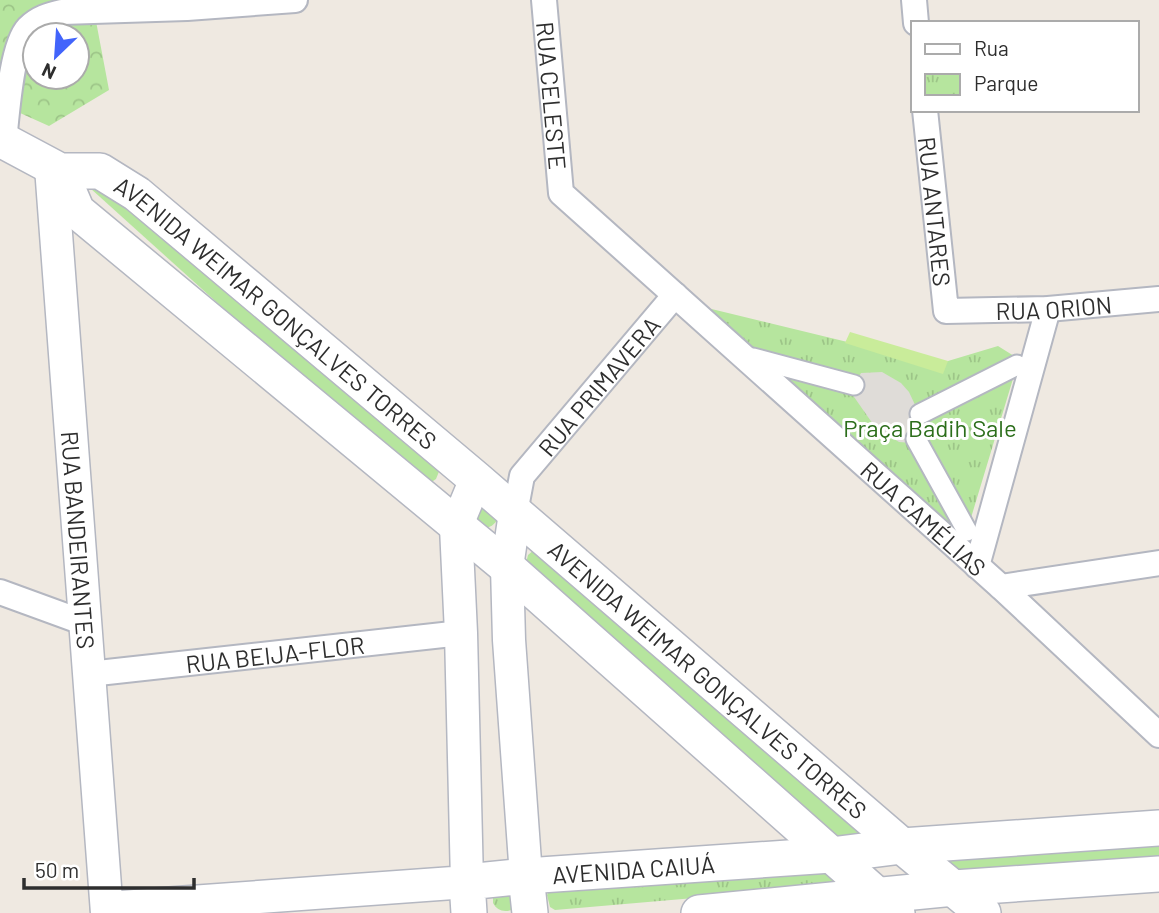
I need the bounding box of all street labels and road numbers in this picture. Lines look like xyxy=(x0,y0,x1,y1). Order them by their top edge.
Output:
street label: RUA CELESTE xyxy=(531,20,573,171)
street label: RUA ANTARES xyxy=(913,135,958,288)
street label: AVENIDA WEIMAR GONÇALVES TORRES xyxy=(110,169,443,455)
street label: RUA ORION xyxy=(995,289,1113,325)
street label: RUA PRIMAVERA xyxy=(531,310,666,461)
street label: RUA BANDEIRANTES xyxy=(56,430,102,650)
street label: RUA CAMÉLIAS xyxy=(856,455,992,582)
street label: AVENIDA WEIMAR GONÇALVES TORRES xyxy=(543,534,873,824)
street label: RUA BEIJA-FLOR xyxy=(184,629,366,678)
street label: AVENIDA CAIUÁ xyxy=(551,849,716,889)

